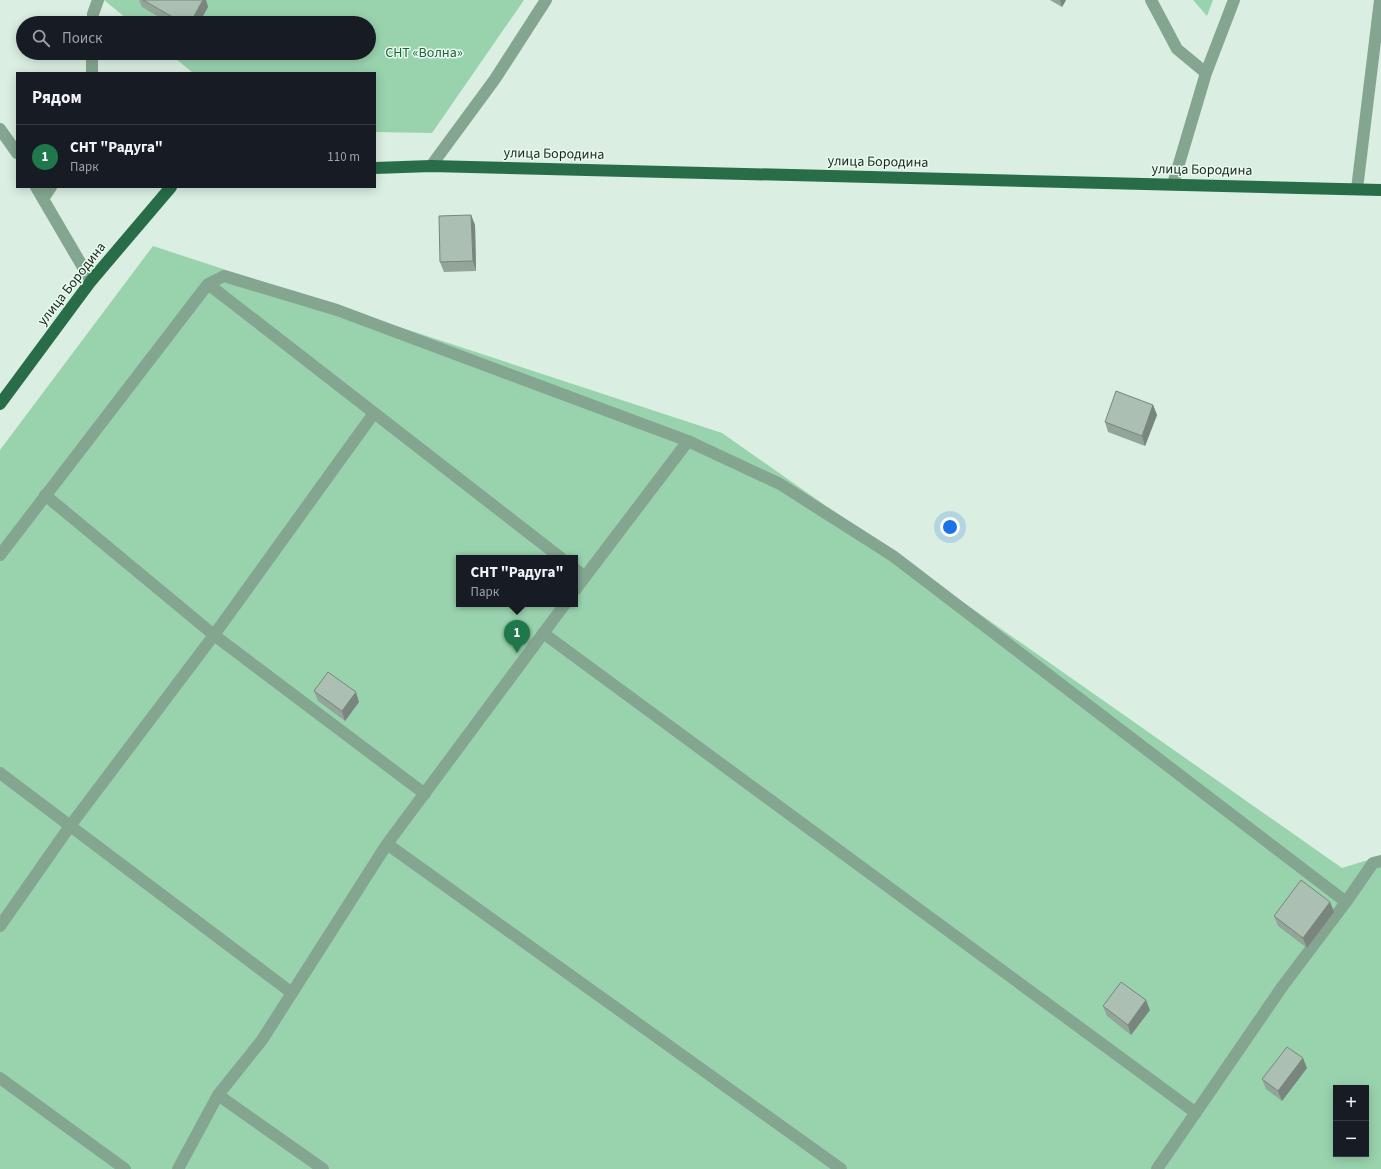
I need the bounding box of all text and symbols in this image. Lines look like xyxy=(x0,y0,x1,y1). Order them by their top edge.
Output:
search box xyxy=(16,16,376,60)
icon: search xyxy=(30,27,52,49)
text: Поиск xyxy=(62,28,103,49)
park label: СНТ «Волна» xyxy=(385,43,463,63)
text: Рядом xyxy=(32,86,82,110)
text: СНТ "Радуга" xyxy=(70,137,163,158)
street label: улица Бородина xyxy=(503,143,605,165)
text: 1 xyxy=(42,148,48,166)
text: 110 m xyxy=(327,148,360,166)
street label: улица Бородина xyxy=(827,151,929,173)
text: Парк xyxy=(70,158,99,176)
street label: улица Бородина xyxy=(1151,159,1253,181)
street label: улица Бородина xyxy=(33,238,111,330)
your location xyxy=(940,517,960,537)
popup xyxy=(456,555,578,607)
text: СНТ "Радуга" xyxy=(471,562,563,583)
text: Парк xyxy=(471,583,499,601)
pin: 1 xyxy=(504,620,530,653)
map controls xyxy=(1333,1085,1369,1157)
button: + xyxy=(1333,1085,1369,1121)
button: − xyxy=(1333,1121,1369,1157)

